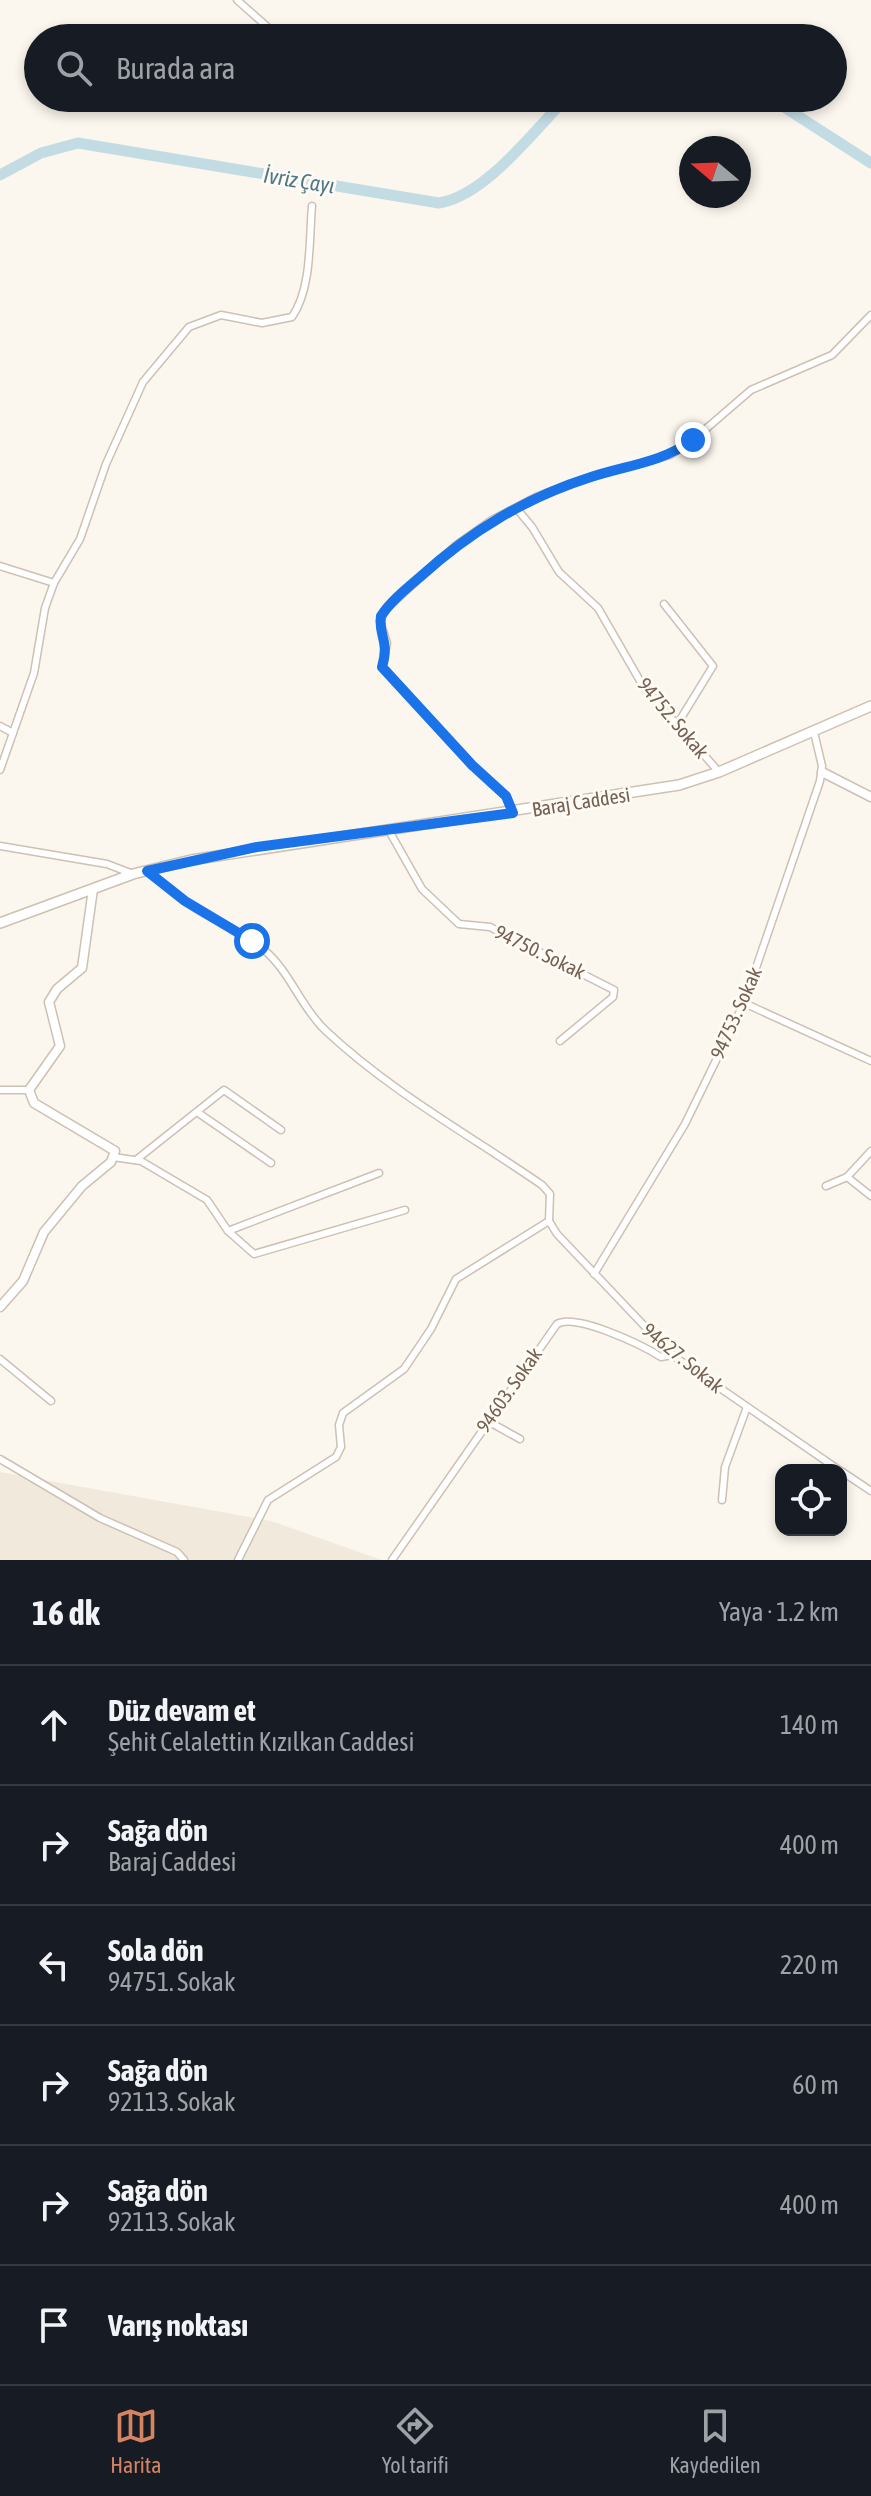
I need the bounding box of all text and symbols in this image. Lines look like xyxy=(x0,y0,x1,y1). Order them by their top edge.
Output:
search box xyxy=(24,24,847,112)
icon: search xyxy=(52,46,96,90)
text: Burada ara xyxy=(116,51,235,85)
north arrow xyxy=(679,136,751,208)
water label: İvriz Çayı xyxy=(262,162,336,198)
route end xyxy=(675,422,711,458)
street label: 94752. Sokak xyxy=(633,673,714,763)
street label: Baraj Caddesi xyxy=(530,782,632,821)
street label: 94750. Sokak xyxy=(491,920,589,983)
route start xyxy=(234,923,270,959)
street label: 94753. Sokak xyxy=(705,963,766,1062)
street label: 94627. Sokak xyxy=(638,1318,729,1398)
street label: 94603. Sokak xyxy=(471,1343,546,1436)
map controls xyxy=(775,1464,847,1536)
button: locate xyxy=(775,1464,847,1536)
text: 16 dk xyxy=(32,1593,100,1632)
text: Yaya · 1.2 km xyxy=(719,1597,839,1627)
text: Düz devam et xyxy=(108,1693,256,1727)
icon: ahead xyxy=(32,1703,76,1747)
text: 140 m xyxy=(780,1710,839,1740)
text: Şehit Celalettin Kızılkan Caddesi xyxy=(108,1727,414,1757)
text: Sağa dön xyxy=(108,1813,208,1847)
icon: right xyxy=(32,1823,76,1867)
text: 400 m xyxy=(780,1830,839,1860)
text: Baraj Caddesi xyxy=(108,1847,237,1877)
text: Sola dön xyxy=(108,1933,204,1967)
icon: left xyxy=(32,1943,76,1987)
text: 220 m xyxy=(780,1950,839,1980)
text: 94751. Sokak xyxy=(108,1967,235,1997)
text: Sağa dön xyxy=(108,2053,208,2087)
icon: right xyxy=(32,2063,76,2107)
text: 60 m xyxy=(792,2070,839,2100)
text: 92113. Sokak xyxy=(108,2087,235,2117)
text: Sağa dön xyxy=(108,2173,208,2207)
icon: right xyxy=(32,2183,76,2227)
text: 400 m xyxy=(780,2190,839,2220)
text: 92113. Sokak xyxy=(108,2207,235,2237)
icon: arrive xyxy=(32,2303,76,2347)
text: Varış noktası xyxy=(108,2308,248,2342)
tab: Harita xyxy=(110,2404,161,2478)
tab: Yol tarifi xyxy=(382,2404,449,2478)
tab: Kaydedilen xyxy=(669,2404,761,2478)

